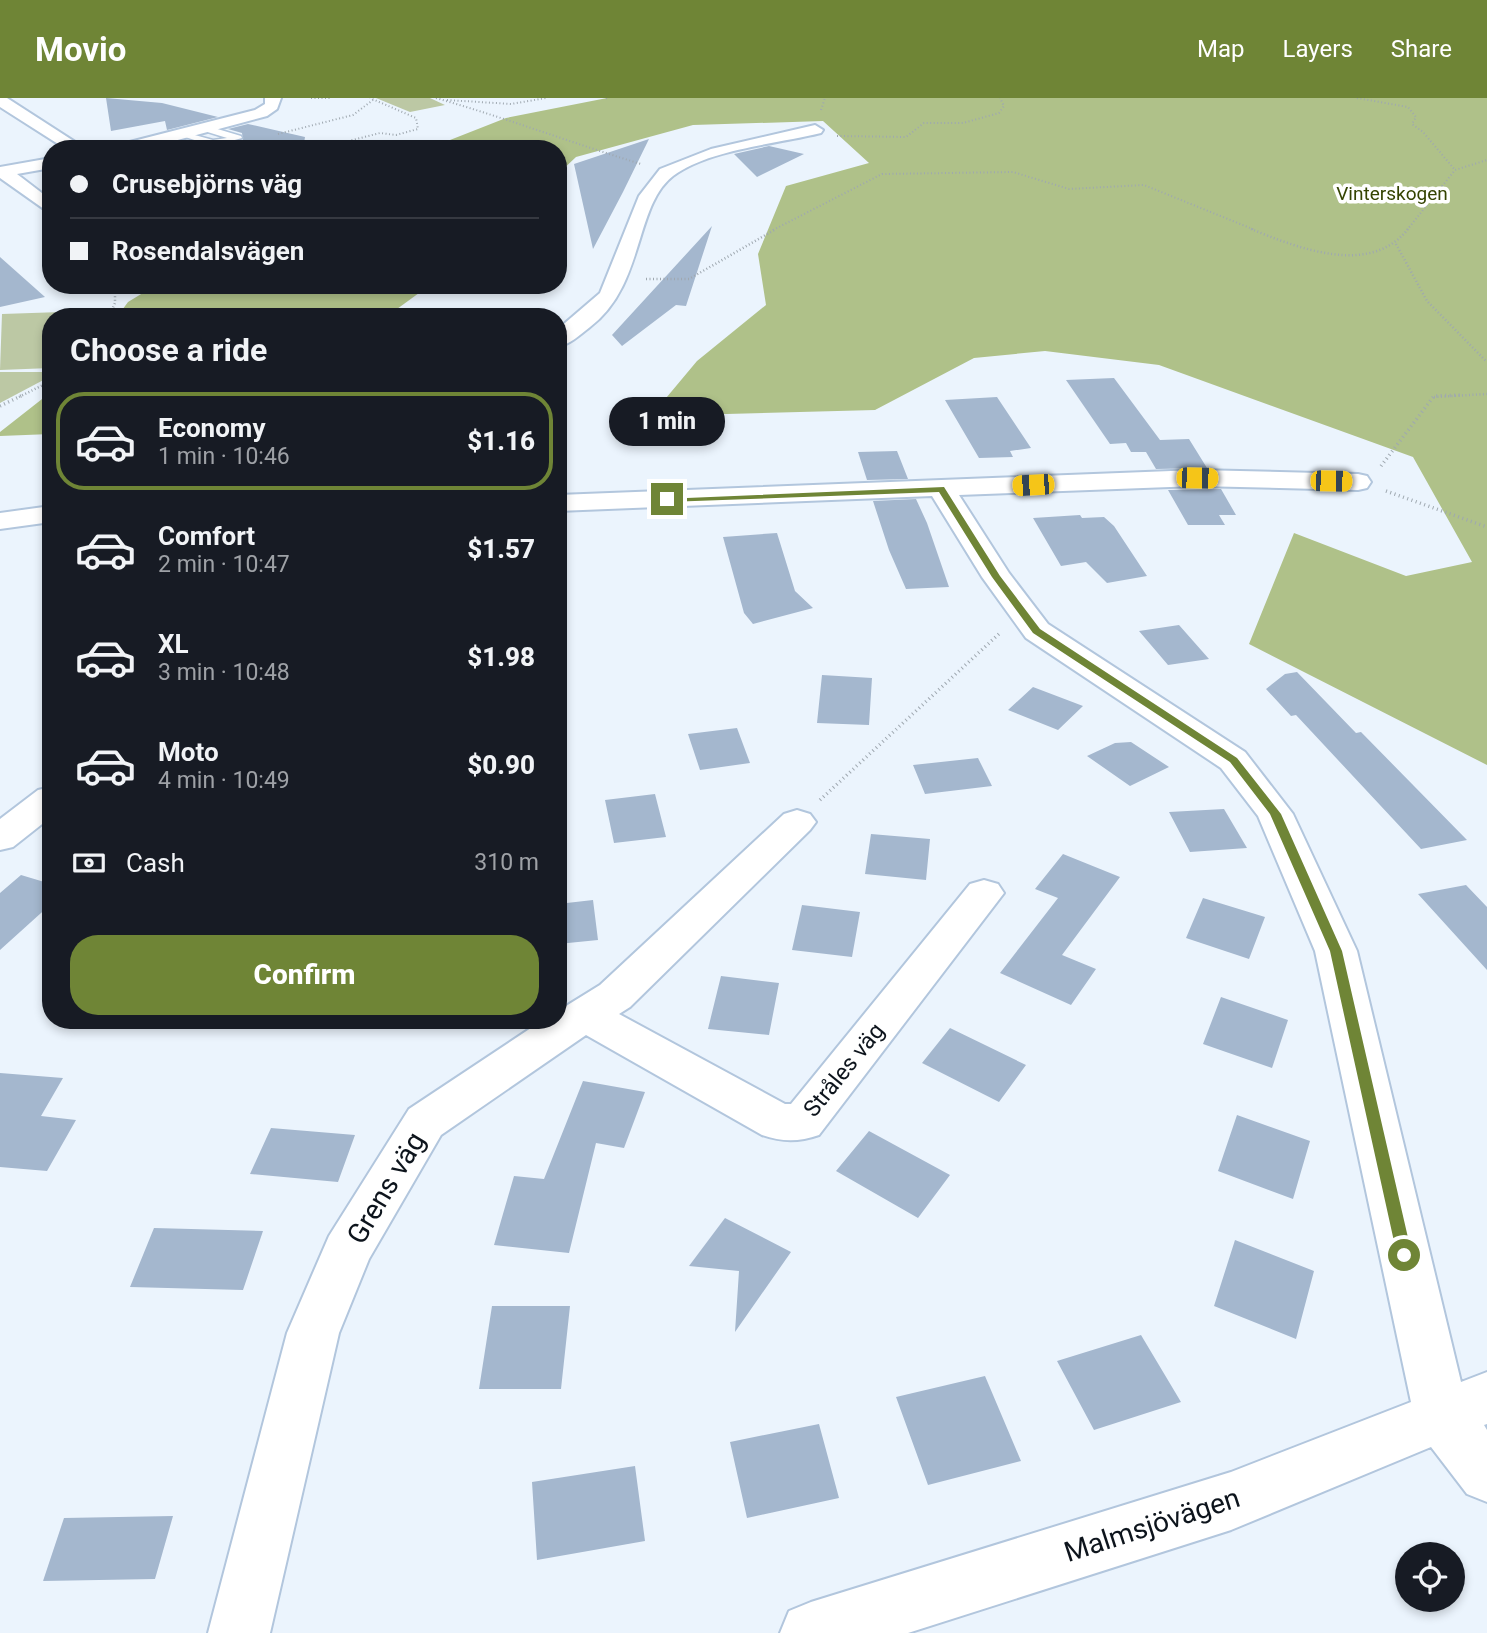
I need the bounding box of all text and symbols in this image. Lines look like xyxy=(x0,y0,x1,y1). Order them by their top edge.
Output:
text: Movio xyxy=(35,30,126,69)
text: Map xyxy=(1197,35,1245,63)
text: Layers xyxy=(1283,35,1353,63)
text: Share xyxy=(1391,35,1452,63)
text: Crusebjörns väg xyxy=(112,169,302,199)
park label: Vinterskogen xyxy=(1336,182,1448,205)
text: Rosendalsvägen xyxy=(112,236,304,266)
text: Choose a ride xyxy=(70,331,267,369)
callout: 1 min xyxy=(609,398,725,446)
text: 1 min xyxy=(638,408,696,435)
icon: car xyxy=(74,410,137,473)
text: Economy xyxy=(158,413,265,443)
text: $1.16 xyxy=(467,426,535,456)
text: 1 min · 10:46 xyxy=(158,443,290,470)
car xyxy=(1176,467,1219,489)
car xyxy=(1310,470,1353,492)
car xyxy=(1012,473,1055,497)
route end xyxy=(651,483,683,515)
icon: car xyxy=(74,518,137,581)
text: Comfort xyxy=(158,521,255,551)
text: $1.57 xyxy=(467,534,535,564)
text: 2 min · 10:47 xyxy=(158,551,290,578)
icon: car xyxy=(74,626,137,689)
text: XL xyxy=(158,629,189,659)
text: $1.98 xyxy=(467,642,535,672)
text: 3 min · 10:48 xyxy=(158,659,290,686)
icon: car xyxy=(74,734,137,797)
text: Moto xyxy=(158,737,219,767)
text: $0.90 xyxy=(467,750,535,780)
text: 4 min · 10:49 xyxy=(158,767,290,794)
icon: cash xyxy=(70,844,108,882)
text: Cash xyxy=(126,848,185,878)
text: 310 m xyxy=(474,849,539,876)
button: Confirm xyxy=(70,935,539,1015)
street label: Stråles väg xyxy=(798,1018,890,1122)
street label: Grens väg xyxy=(340,1126,432,1250)
route start xyxy=(1388,1239,1420,1271)
street label: Malmsjövägen xyxy=(1060,1481,1244,1569)
map controls xyxy=(1395,1542,1465,1612)
button: locate xyxy=(1395,1542,1465,1612)

